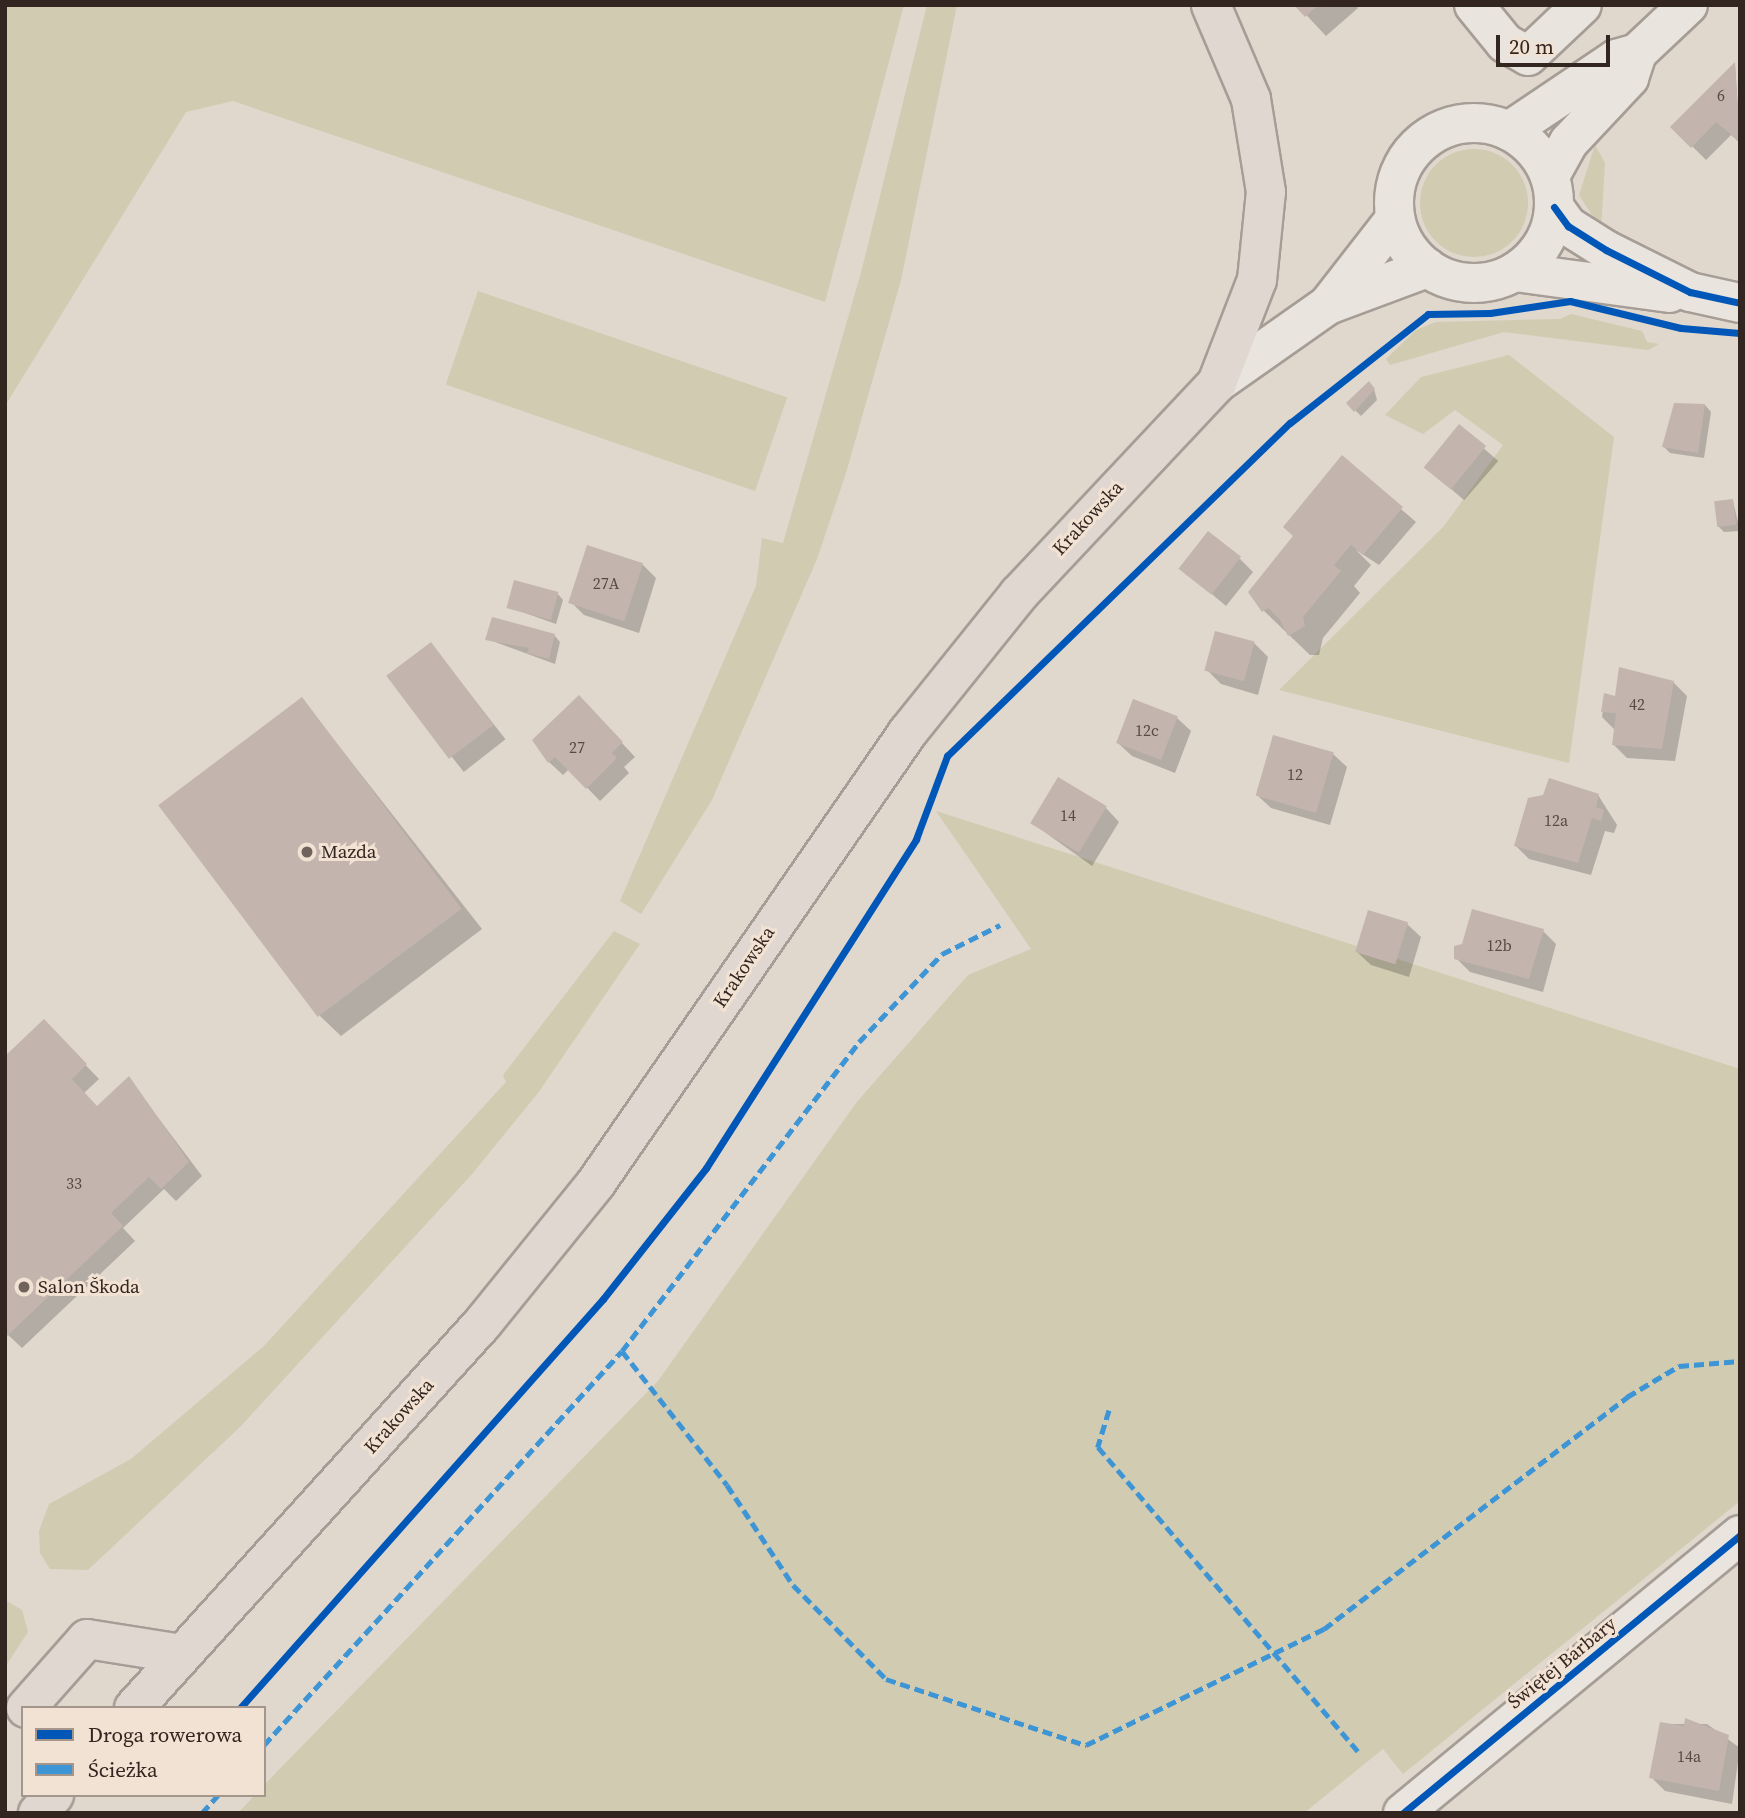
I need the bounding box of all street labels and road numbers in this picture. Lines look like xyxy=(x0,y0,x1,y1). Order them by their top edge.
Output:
street label: Krakowska xyxy=(1048,476,1128,560)
street label: Krakowska xyxy=(709,922,779,1012)
street label: Krakowska xyxy=(359,1374,439,1458)
street label: Świętej Barbary xyxy=(1503,1612,1621,1714)

